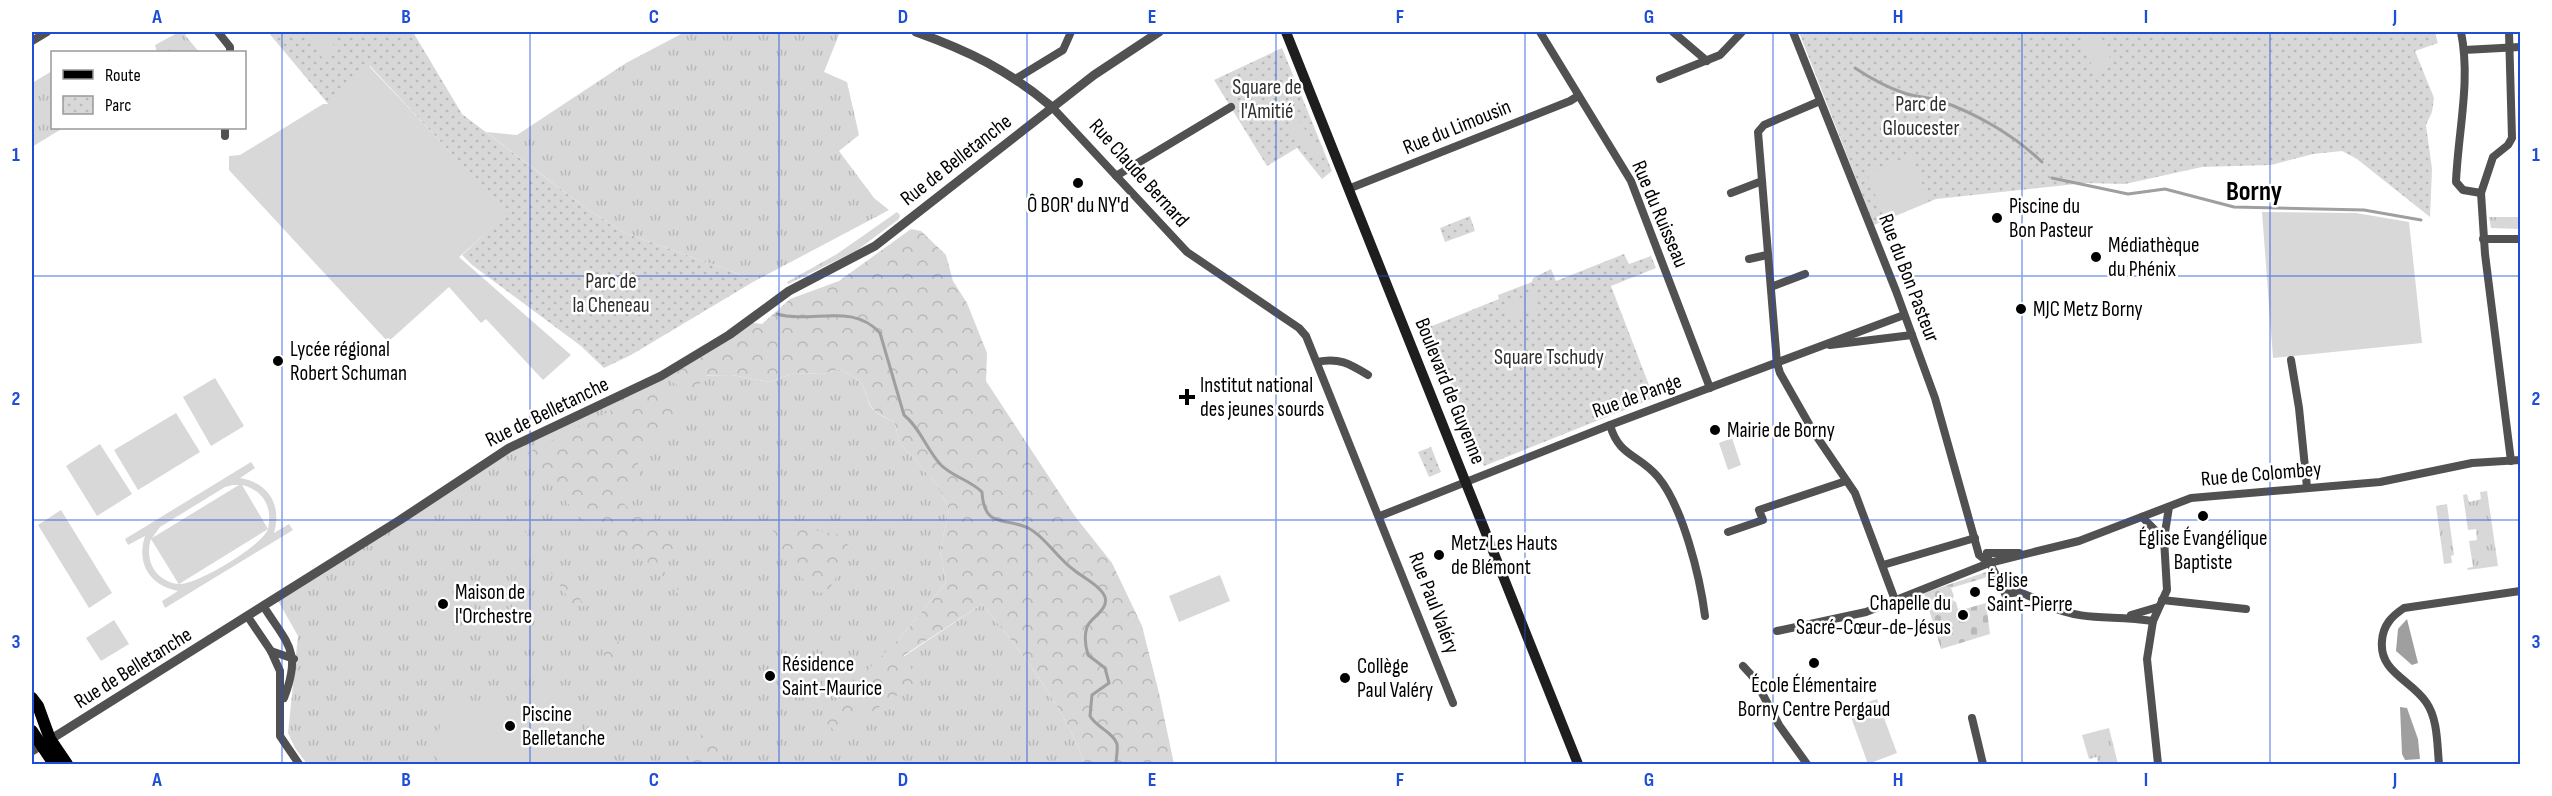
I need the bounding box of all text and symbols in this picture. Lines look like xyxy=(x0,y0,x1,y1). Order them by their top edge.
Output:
text: A xyxy=(151,5,162,29)
text: B xyxy=(401,5,411,29)
text: C xyxy=(649,5,659,29)
text: D xyxy=(898,5,908,29)
text: E xyxy=(1148,5,1156,29)
text: F xyxy=(1396,5,1404,29)
text: G xyxy=(1644,5,1654,29)
text: H xyxy=(1893,5,1903,29)
text: I xyxy=(2144,5,2148,29)
text: J xyxy=(2392,5,2397,29)
legend xyxy=(51,51,246,129)
text: Route xyxy=(105,65,141,86)
park label: Square de l'Amitié xyxy=(1232,75,1302,124)
park label: Parc de Gloucester xyxy=(1883,92,1959,141)
street label: Rue du Limousin xyxy=(1399,94,1515,160)
text: Parc xyxy=(105,95,131,116)
street label: Rue de Belletanche xyxy=(896,109,1016,211)
street label: Rue Claude Bernard xyxy=(1084,114,1194,232)
text: 1 xyxy=(12,143,20,167)
text: 1 xyxy=(2532,143,2540,167)
street label: Rue du Ruisseau xyxy=(1626,157,1694,271)
marker: Ô BOR' du NY'd xyxy=(1071,176,1085,190)
district label: Borny xyxy=(2226,176,2282,208)
place label: Ô BOR' du NY'd xyxy=(1027,193,1129,218)
place label: Piscine du Bon Pasteur xyxy=(2009,194,2093,243)
street label: Rue du Bon Pasteur xyxy=(1873,210,1945,346)
marker: Piscine du Bon Pasteur xyxy=(1990,211,2004,225)
place label: Médiathèque du Phénix xyxy=(2108,233,2199,282)
marker: Médiathèque du Phénix xyxy=(2089,250,2103,264)
park label: Parc de la Cheneau xyxy=(572,269,650,318)
place label: MJC Metz Borny xyxy=(2033,297,2143,322)
marker: MJC Metz Borny xyxy=(2014,302,2028,316)
street label: Boulevard de Guyenne xyxy=(1409,314,1491,468)
place label: Lycée régional Robert Schuman xyxy=(290,337,407,386)
park label: Square Tschudy xyxy=(1494,345,1604,370)
marker: Lycée régional Robert Schuman xyxy=(271,354,285,368)
street label: Rue de Pange xyxy=(1589,368,1685,424)
street label: Rue de Belletanche xyxy=(481,371,613,453)
place label: Institut national des jeunes sourds xyxy=(1200,373,1324,422)
text: 2 xyxy=(12,387,20,411)
text: 2 xyxy=(2532,387,2540,411)
marker: Institut national des jeunes sourds xyxy=(1178,388,1196,406)
place label: Mairie de Borny xyxy=(1727,418,1835,443)
marker: Mairie de Borny xyxy=(1708,423,1722,437)
street label: Rue de Colombey xyxy=(2200,456,2322,492)
marker: Église Évangélique Baptiste xyxy=(2196,509,2210,523)
place label: Église Évangélique Baptiste xyxy=(2138,526,2268,575)
place label: Metz Les Hauts de Blémont xyxy=(1451,531,1557,580)
marker: Metz Les Hauts de Blémont xyxy=(1432,548,1446,562)
street label: Rue Paul Valéry xyxy=(1403,549,1465,657)
place label: Église Saint-Pierre xyxy=(1987,568,2073,617)
place label: Maison de l'Orchestre xyxy=(455,580,532,629)
marker: Église Saint-Pierre xyxy=(1968,585,1982,599)
place label: Chapelle du Sacré-Cœur-de-Jésus xyxy=(1796,591,1951,640)
marker: Maison de l'Orchestre xyxy=(436,597,450,611)
marker: Chapelle du Sacré-Cœur-de-Jésus xyxy=(1956,608,1970,622)
street label: Rue de Belletanche xyxy=(70,622,196,714)
text: 3 xyxy=(12,630,21,654)
text: 3 xyxy=(2532,630,2541,654)
place label: Résidence Saint-Maurice xyxy=(782,652,882,701)
place label: Collège Paul Valéry xyxy=(1357,654,1433,703)
marker: École Élémentaire Borny Centre Pergaud xyxy=(1807,656,1821,670)
marker: Résidence Saint-Maurice xyxy=(763,669,777,683)
marker: Collège Paul Valéry xyxy=(1338,671,1352,685)
place label: École Élémentaire Borny Centre Pergaud xyxy=(1738,673,1890,722)
place label: Piscine Belletanche xyxy=(522,702,605,751)
marker: Piscine Belletanche xyxy=(503,719,517,733)
text: A xyxy=(151,768,162,792)
text: B xyxy=(401,768,411,792)
text: C xyxy=(649,768,659,792)
text: D xyxy=(898,768,908,792)
text: E xyxy=(1148,768,1156,792)
text: F xyxy=(1396,768,1404,792)
text: G xyxy=(1644,768,1654,792)
text: H xyxy=(1893,768,1903,792)
text: I xyxy=(2144,768,2148,792)
text: J xyxy=(2392,768,2397,792)

